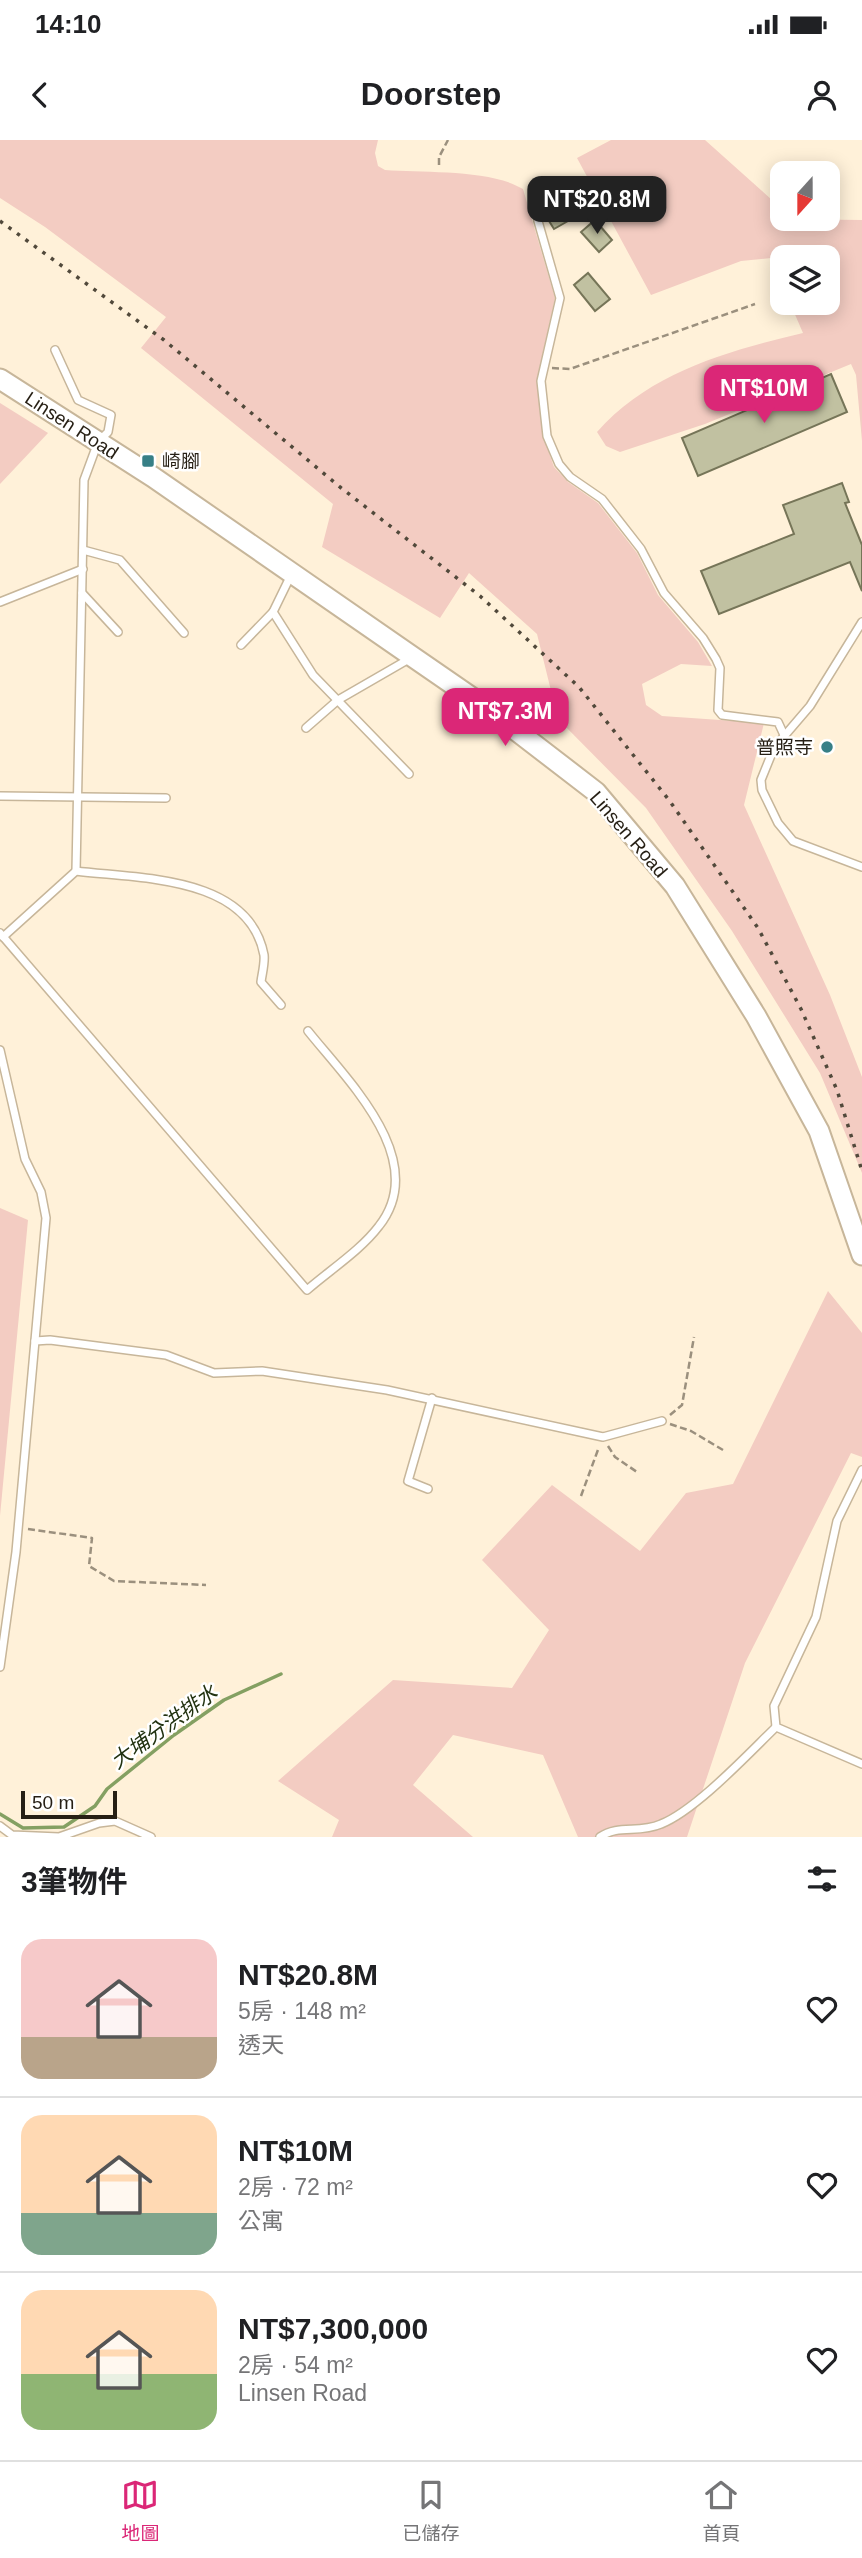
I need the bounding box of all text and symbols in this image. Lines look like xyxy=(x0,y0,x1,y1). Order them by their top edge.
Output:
text: 14:10 xyxy=(35,9,102,39)
icon: back xyxy=(21,76,59,114)
text: Doorstep xyxy=(361,76,501,112)
icon: person xyxy=(803,76,841,114)
north arrow xyxy=(770,161,840,231)
map controls xyxy=(770,161,840,315)
pin: NT$20.8M xyxy=(525,176,669,236)
text: NT$20.8M xyxy=(543,186,651,212)
button: layers xyxy=(770,245,840,315)
pin: NT$10M xyxy=(707,366,821,425)
text: NT$10M xyxy=(720,375,808,401)
street label: Linsen Road xyxy=(21,388,122,463)
place label: 崎腳 xyxy=(162,451,200,472)
marker: 崎腳 xyxy=(140,453,156,469)
pin: NT$7.3M xyxy=(440,688,570,748)
text: NT$7.3M xyxy=(458,698,552,724)
place label: 普照寺 xyxy=(756,737,813,758)
marker: 普照寺 xyxy=(819,739,835,755)
street label: Linsen Road xyxy=(586,787,672,881)
water label: 大埔分洪排水 xyxy=(106,1680,222,1773)
scale bar xyxy=(21,1788,117,1820)
text: 50 m xyxy=(32,1792,74,1813)
icon: filters xyxy=(803,1860,841,1898)
text: 3筆物件 xyxy=(21,1865,128,1898)
text: NT$20.8M xyxy=(238,1958,378,1991)
icon: home xyxy=(77,1967,161,2051)
icon: heart xyxy=(803,1990,841,2028)
text: 5房 · 148 m² xyxy=(238,1998,366,2024)
text: 透天 xyxy=(238,2032,284,2058)
text: NT$10M xyxy=(238,2134,353,2167)
icon: home xyxy=(77,2143,161,2227)
icon: heart xyxy=(803,2166,841,2204)
text: 2房 · 72 m² xyxy=(238,2174,353,2200)
text: 公寓 xyxy=(238,2208,284,2234)
text: NT$7,300,000 xyxy=(238,2312,428,2345)
icon: home xyxy=(77,2318,161,2402)
icon: heart xyxy=(803,2341,841,2379)
text: 2房 · 54 m² xyxy=(238,2352,353,2378)
text: Linsen Road xyxy=(238,2380,367,2406)
tab: 地圖 xyxy=(121,2476,160,2545)
tab: 已儲存 xyxy=(402,2476,460,2545)
tab: 首頁 xyxy=(702,2476,741,2545)

